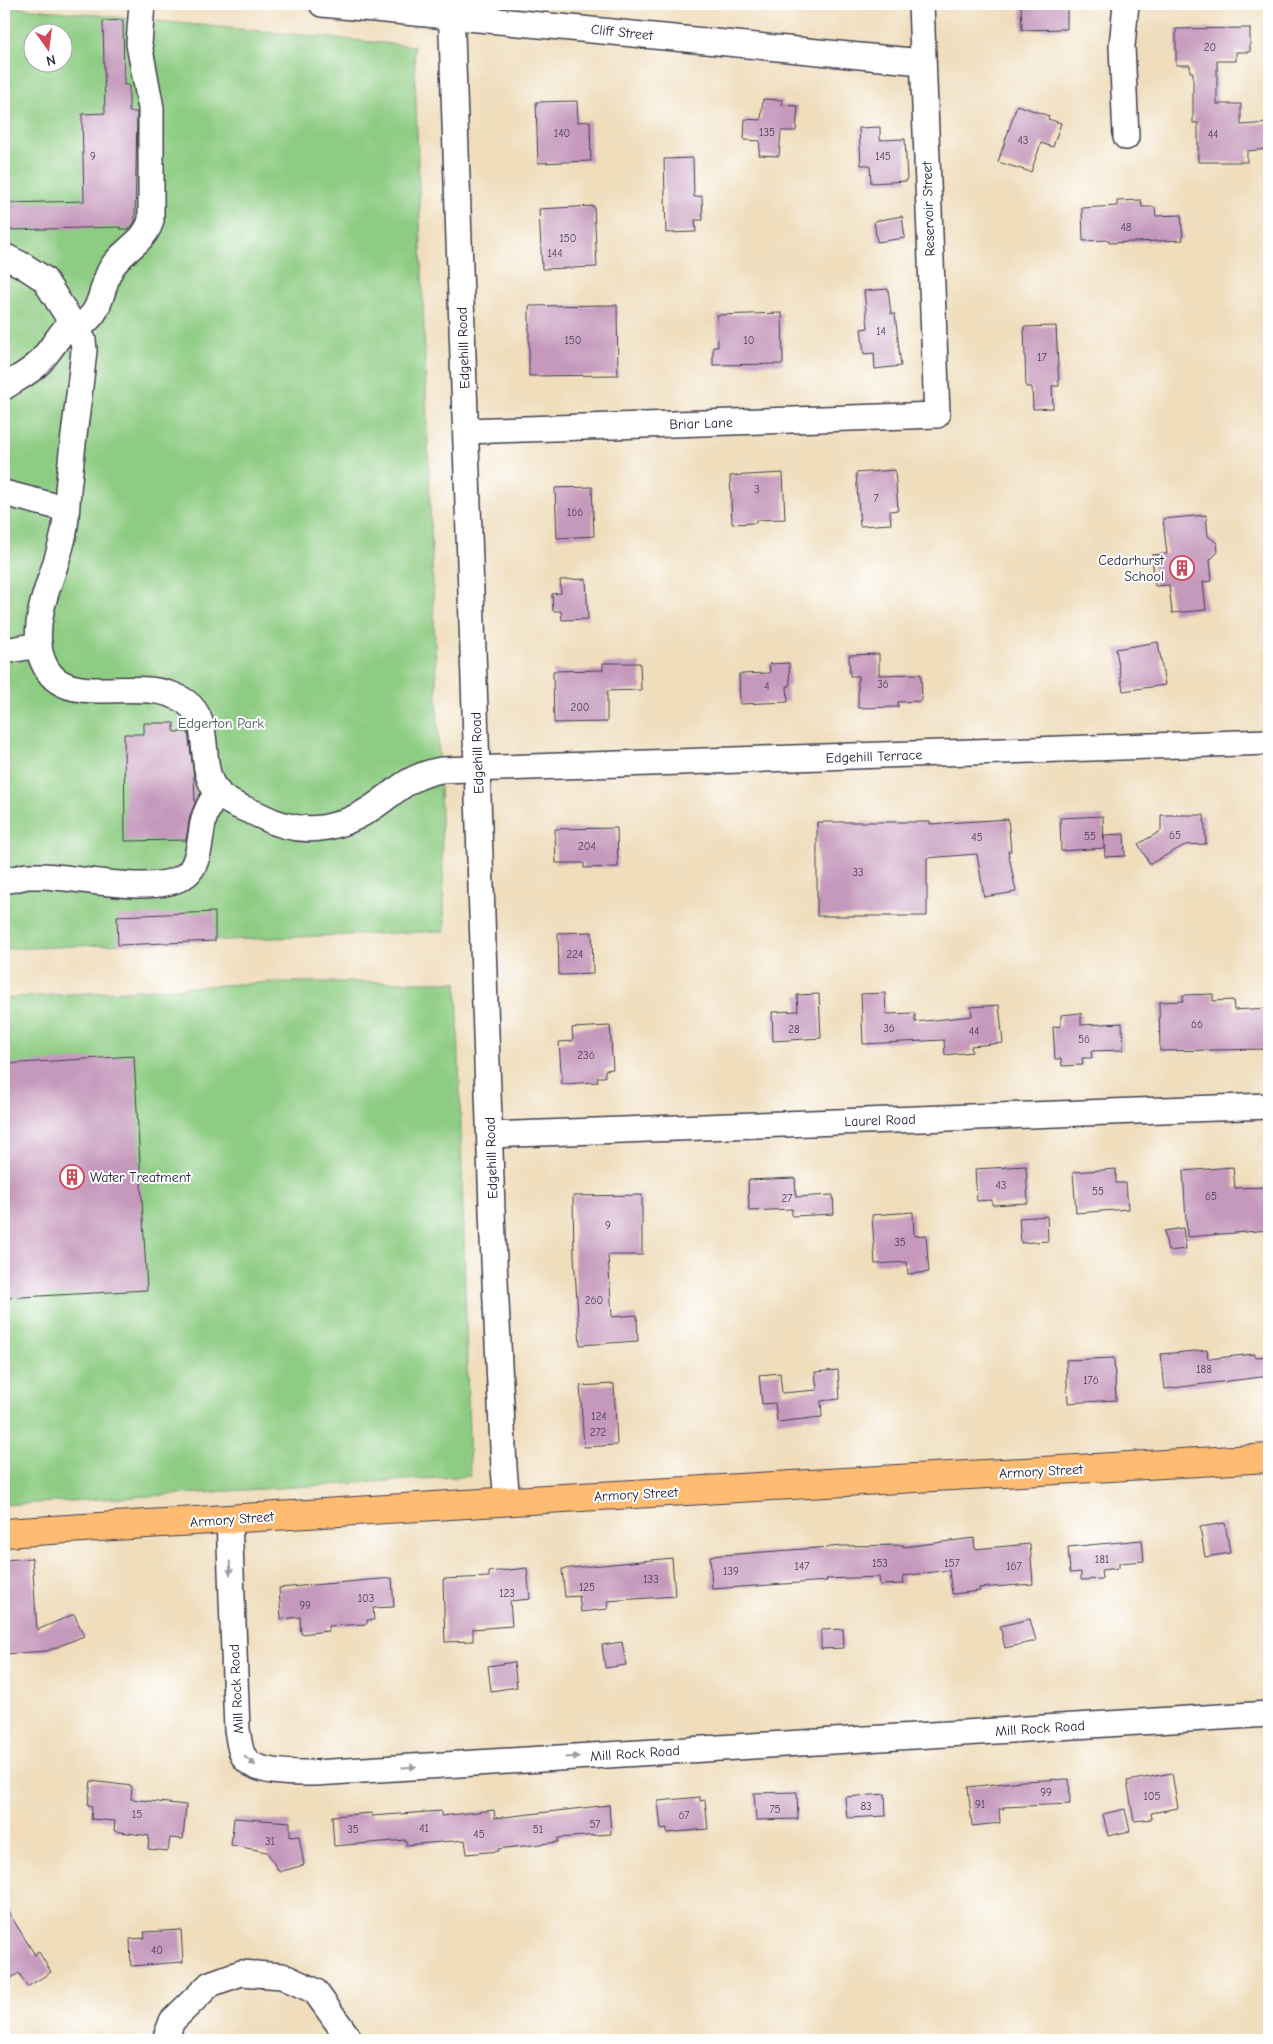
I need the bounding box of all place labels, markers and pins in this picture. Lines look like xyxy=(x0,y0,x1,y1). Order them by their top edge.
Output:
place label: Cedarhurst School xyxy=(1098,552,1165,585)
building icon: Cedarhurst School xyxy=(1169,555,1195,581)
building icon: Water Treatment xyxy=(59,1164,85,1190)
place label: Water Treatment xyxy=(90,1169,191,1186)

